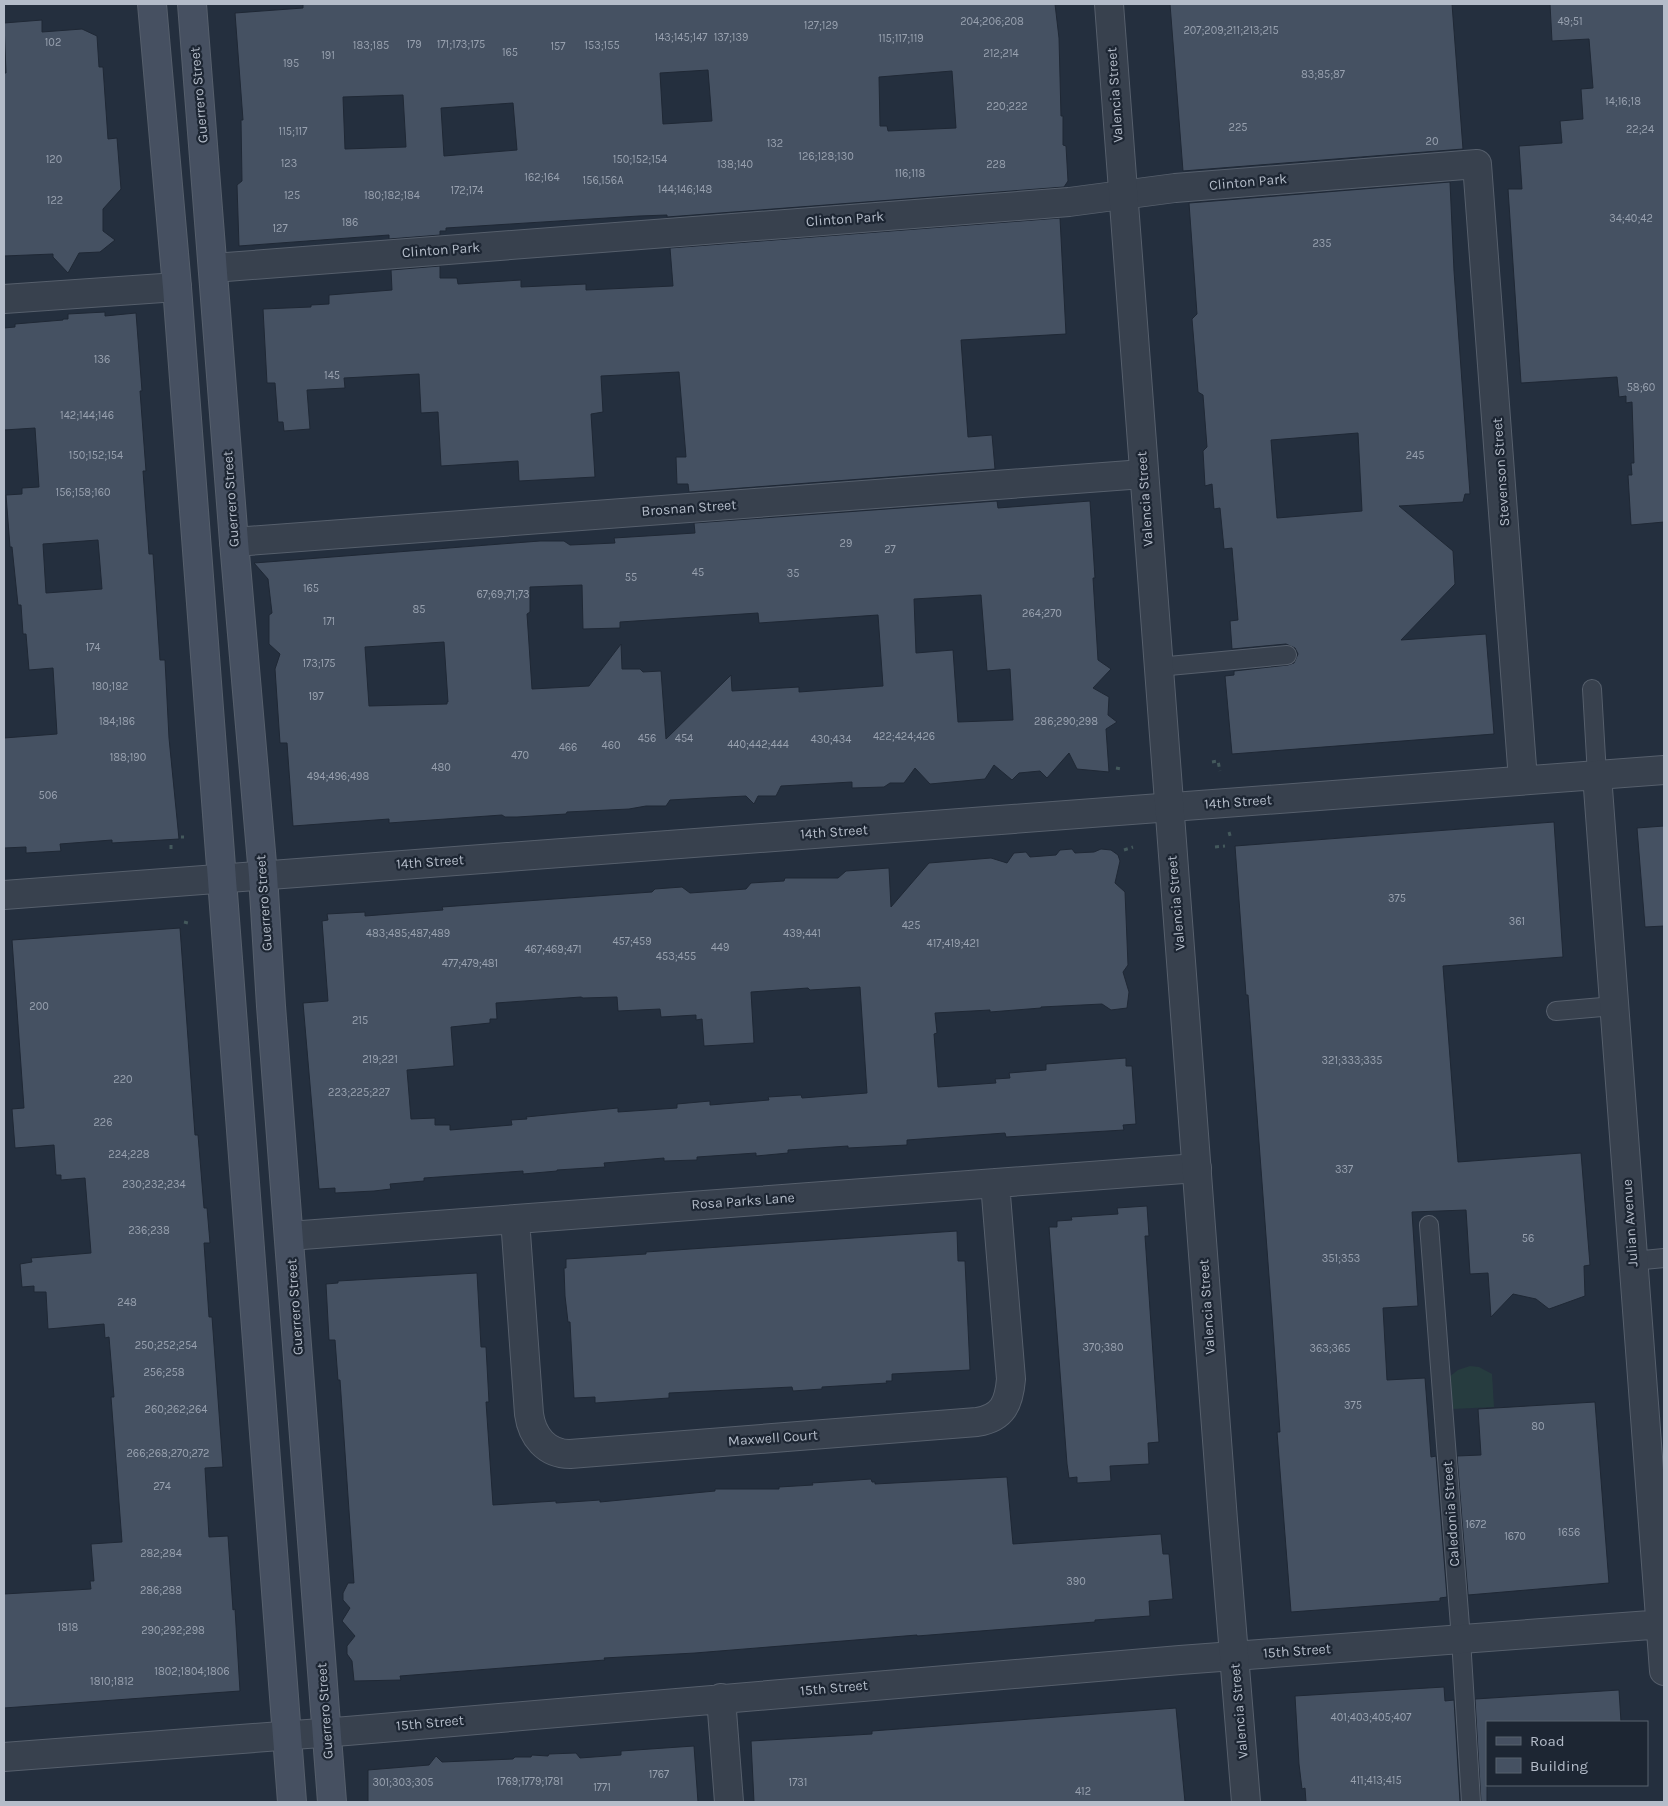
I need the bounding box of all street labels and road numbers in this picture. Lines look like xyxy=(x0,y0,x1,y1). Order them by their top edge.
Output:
street label: Guerrero Street xyxy=(186,46,212,144)
street label: Valencia Street xyxy=(1103,47,1127,143)
street label: Clinton Park xyxy=(1208,170,1288,194)
street label: Clinton Park xyxy=(805,208,885,230)
street label: Clinton Park xyxy=(401,239,481,261)
street label: Stevenson Street xyxy=(1489,417,1513,527)
street label: Guerrero Street xyxy=(219,450,243,548)
street label: Valencia Street xyxy=(1133,451,1157,547)
street label: Brosnan Street xyxy=(641,496,737,520)
street label: 14th Street xyxy=(1204,791,1272,813)
street label: 14th Street xyxy=(800,821,868,843)
street label: 14th Street xyxy=(396,851,464,873)
street label: Guerrero Street xyxy=(252,854,276,952)
street label: Valencia Street xyxy=(1163,855,1189,951)
street label: Julian Avenue xyxy=(1618,1179,1642,1267)
street label: Rosa Parks Lane xyxy=(691,1189,795,1213)
street label: Guerrero Street xyxy=(283,1258,307,1356)
street label: Valencia Street xyxy=(1195,1259,1219,1355)
street label: Maxwell Court xyxy=(727,1426,819,1450)
street label: Caledonia Street xyxy=(1439,1461,1463,1567)
street label: 15th Street xyxy=(1262,1640,1332,1662)
street label: Guerrero Street xyxy=(313,1662,337,1760)
street label: Valencia Street xyxy=(1226,1663,1252,1759)
street label: 15th Street xyxy=(799,1677,869,1699)
street label: 15th Street xyxy=(395,1712,465,1734)

